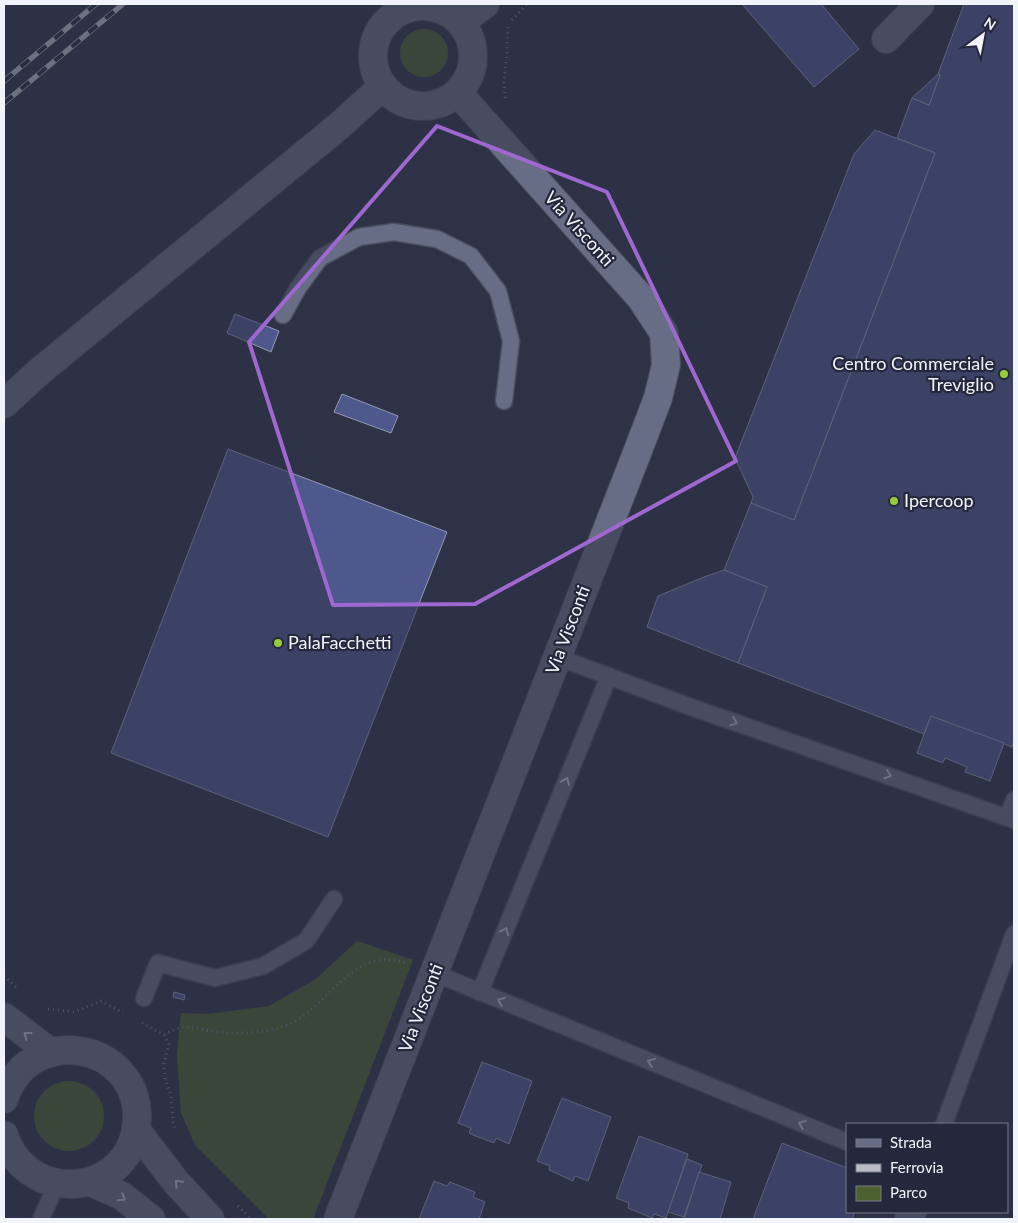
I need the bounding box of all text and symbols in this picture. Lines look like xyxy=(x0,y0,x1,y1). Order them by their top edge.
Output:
north arrow xyxy=(958,10,1008,60)
text: N xyxy=(981,13,999,34)
street label: Via Visconti xyxy=(540,186,619,270)
place label: Centro Commerciale Treviglio xyxy=(832,352,994,395)
marker: Centro Commerciale Treviglio xyxy=(998,368,1010,380)
place label: Ipercoop xyxy=(904,489,974,511)
marker: Ipercoop xyxy=(888,495,900,507)
street label: Via Visconti xyxy=(540,582,594,677)
place label: PalaFacchetti xyxy=(288,631,392,653)
marker: PalaFacchetti xyxy=(272,637,284,649)
one-way arrow xyxy=(730,716,738,726)
one-way arrow xyxy=(883,770,892,780)
one-way arrow xyxy=(560,777,570,785)
one-way arrow xyxy=(498,927,509,936)
street label: Via Visconti xyxy=(393,960,447,1055)
one-way arrow xyxy=(497,997,506,1007)
one-way arrow xyxy=(24,1032,33,1040)
one-way arrow xyxy=(647,1058,656,1069)
one-way arrow xyxy=(798,1120,807,1130)
legend xyxy=(846,1123,1008,1213)
text: Strada xyxy=(890,1133,932,1151)
text: Ferrovia xyxy=(890,1158,943,1176)
one-way arrow xyxy=(174,1180,183,1189)
text: Parco xyxy=(890,1183,927,1201)
one-way arrow xyxy=(117,1191,126,1201)

